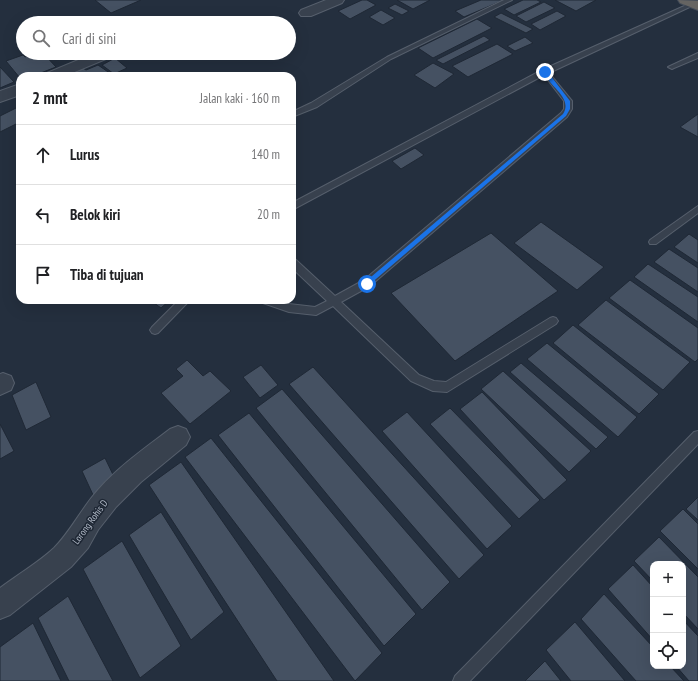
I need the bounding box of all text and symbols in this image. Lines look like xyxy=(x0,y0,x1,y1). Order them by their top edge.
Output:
search box xyxy=(16,16,296,60)
icon: search xyxy=(30,27,52,49)
text: Cari di sini xyxy=(62,29,116,48)
route end xyxy=(536,63,554,81)
text: 2 mnt xyxy=(32,87,67,109)
text: Jalan kaki · 160 m xyxy=(200,90,280,107)
icon: ahead xyxy=(32,144,54,166)
text: Lurus xyxy=(70,145,99,164)
text: 140 m xyxy=(251,146,280,163)
icon: left xyxy=(32,204,54,226)
text: Belok kiri xyxy=(70,205,120,224)
text: 20 m xyxy=(257,206,280,223)
icon: arrive xyxy=(32,264,54,286)
text: Tiba di tujuan xyxy=(70,265,144,284)
route start xyxy=(358,275,376,293)
street label: Lorong Rohis D xyxy=(69,497,111,547)
map controls xyxy=(650,561,686,669)
button: + xyxy=(650,561,686,597)
button: − xyxy=(650,597,686,633)
button: locate xyxy=(650,633,686,669)

